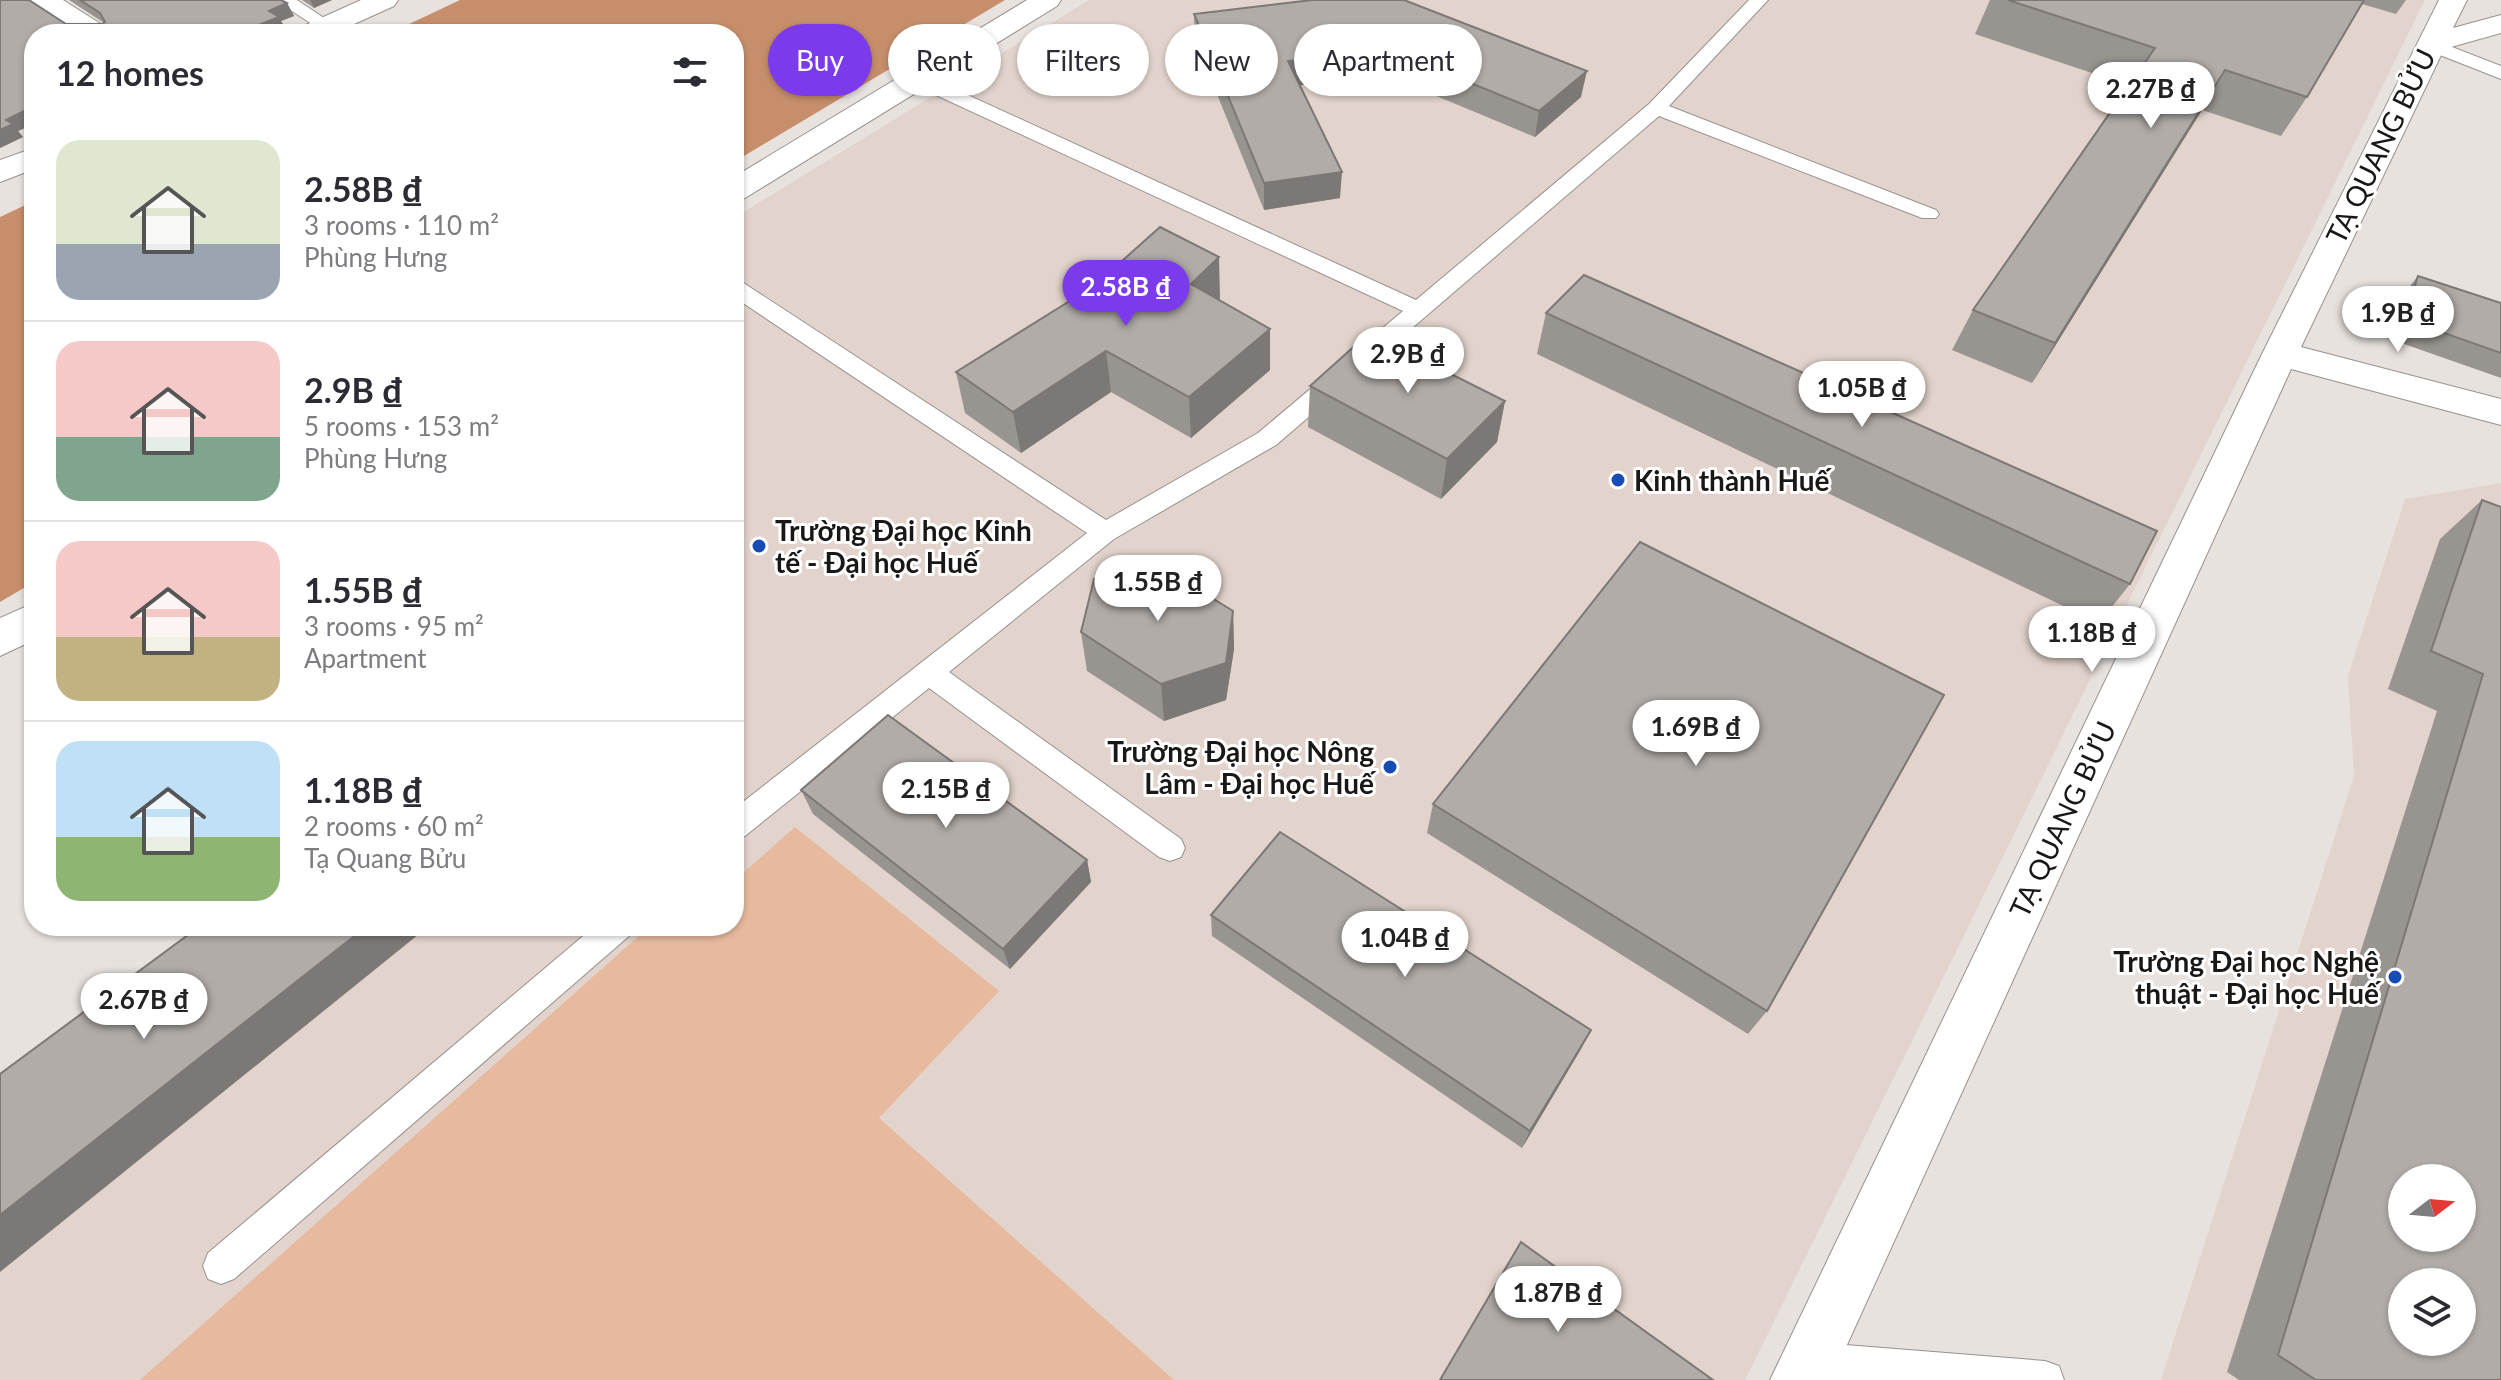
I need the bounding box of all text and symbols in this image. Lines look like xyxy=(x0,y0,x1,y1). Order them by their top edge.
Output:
chip: Buy xyxy=(768,24,872,96)
chip: Rent xyxy=(888,24,1001,96)
chip: Filters xyxy=(1017,24,1149,96)
chip: New xyxy=(1165,24,1278,96)
chip: Apartment xyxy=(1294,24,1482,96)
street label: TẠ QUANG BỬU xyxy=(2318,43,2442,249)
icon: filters xyxy=(668,50,712,94)
text: 12 homes xyxy=(56,52,204,93)
pin: 2.27B ₫ xyxy=(2077,62,2225,130)
text: 2.27B ₫ xyxy=(2106,72,2196,104)
text: 2.58B ₫ xyxy=(304,168,423,209)
icon: home xyxy=(120,172,216,268)
text: 3 rooms · 110 m² xyxy=(304,209,499,241)
text: Phùng Hưng xyxy=(304,241,447,273)
pin: 2.58B ₫ xyxy=(1052,260,1200,328)
text: 2.58B ₫ xyxy=(1081,270,1171,302)
pin: 1.9B ₫ xyxy=(2333,286,2463,354)
text: 1.9B ₫ xyxy=(2360,296,2436,328)
pin: 2.9B ₫ xyxy=(1343,327,1473,395)
text: 2.9B ₫ xyxy=(1370,337,1446,369)
pin: 1.05B ₫ xyxy=(1788,361,1936,429)
text: 2.9B ₫ xyxy=(304,369,403,410)
text: 1.05B ₫ xyxy=(1817,371,1907,403)
icon: home xyxy=(120,373,216,469)
text: 5 rooms · 153 m² xyxy=(304,410,499,442)
text: Phùng Hưng xyxy=(304,442,447,474)
place label: Kinh thành Huế xyxy=(1634,463,1833,497)
marker: Kinh thành Huế xyxy=(1609,471,1627,489)
place label: Trường Đại học Kinh tế - Đại học Huế xyxy=(775,513,1032,579)
marker: Trường Đại học Kinh tế - Đại học Huế xyxy=(750,537,768,555)
pin: 1.55B ₫ xyxy=(1084,555,1232,623)
text: 1.55B ₫ xyxy=(1113,565,1203,597)
text: 1.55B ₫ xyxy=(304,569,423,610)
icon: home xyxy=(120,573,216,669)
pin: 1.18B ₫ xyxy=(2018,606,2166,674)
text: 3 rooms · 95 m² xyxy=(304,610,484,642)
text: 1.18B ₫ xyxy=(2047,616,2137,648)
text: Apartment xyxy=(304,642,427,674)
pin: 1.69B ₫ xyxy=(1622,700,1770,768)
text: 1.69B ₫ xyxy=(1651,710,1741,742)
street label: TẠ QUANG BỬU xyxy=(2002,716,2122,922)
place label: Trường Đại học Nông Lâm - Đại học Huế xyxy=(1107,734,1377,800)
marker: Trường Đại học Nông Lâm - Đại học Huế xyxy=(1381,758,1399,776)
pin: 2.15B ₫ xyxy=(872,762,1020,830)
text: 1.18B ₫ xyxy=(304,769,423,810)
text: 2.15B ₫ xyxy=(901,772,991,804)
icon: home xyxy=(120,773,216,869)
text: 2 rooms · 60 m² xyxy=(304,810,484,842)
text: Tạ Quang Bửu xyxy=(304,842,466,874)
pin: 1.04B ₫ xyxy=(1331,911,1479,979)
text: 1.04B ₫ xyxy=(1360,921,1450,953)
place label: Trường Đại học Nghệ thuật - Đại học Huế xyxy=(2113,944,2382,1010)
marker: Trường Đại học Nghệ thuật - Đại học Huế xyxy=(2386,968,2404,986)
pin: 2.67B ₫ xyxy=(70,973,218,1041)
text: 2.67B ₫ xyxy=(99,983,189,1015)
north arrow xyxy=(2388,1164,2476,1252)
map controls xyxy=(2388,1164,2476,1356)
pin: 1.87B ₫ xyxy=(1484,1266,1632,1334)
button: layers xyxy=(2388,1268,2476,1356)
text: 1.87B ₫ xyxy=(1513,1276,1603,1308)

